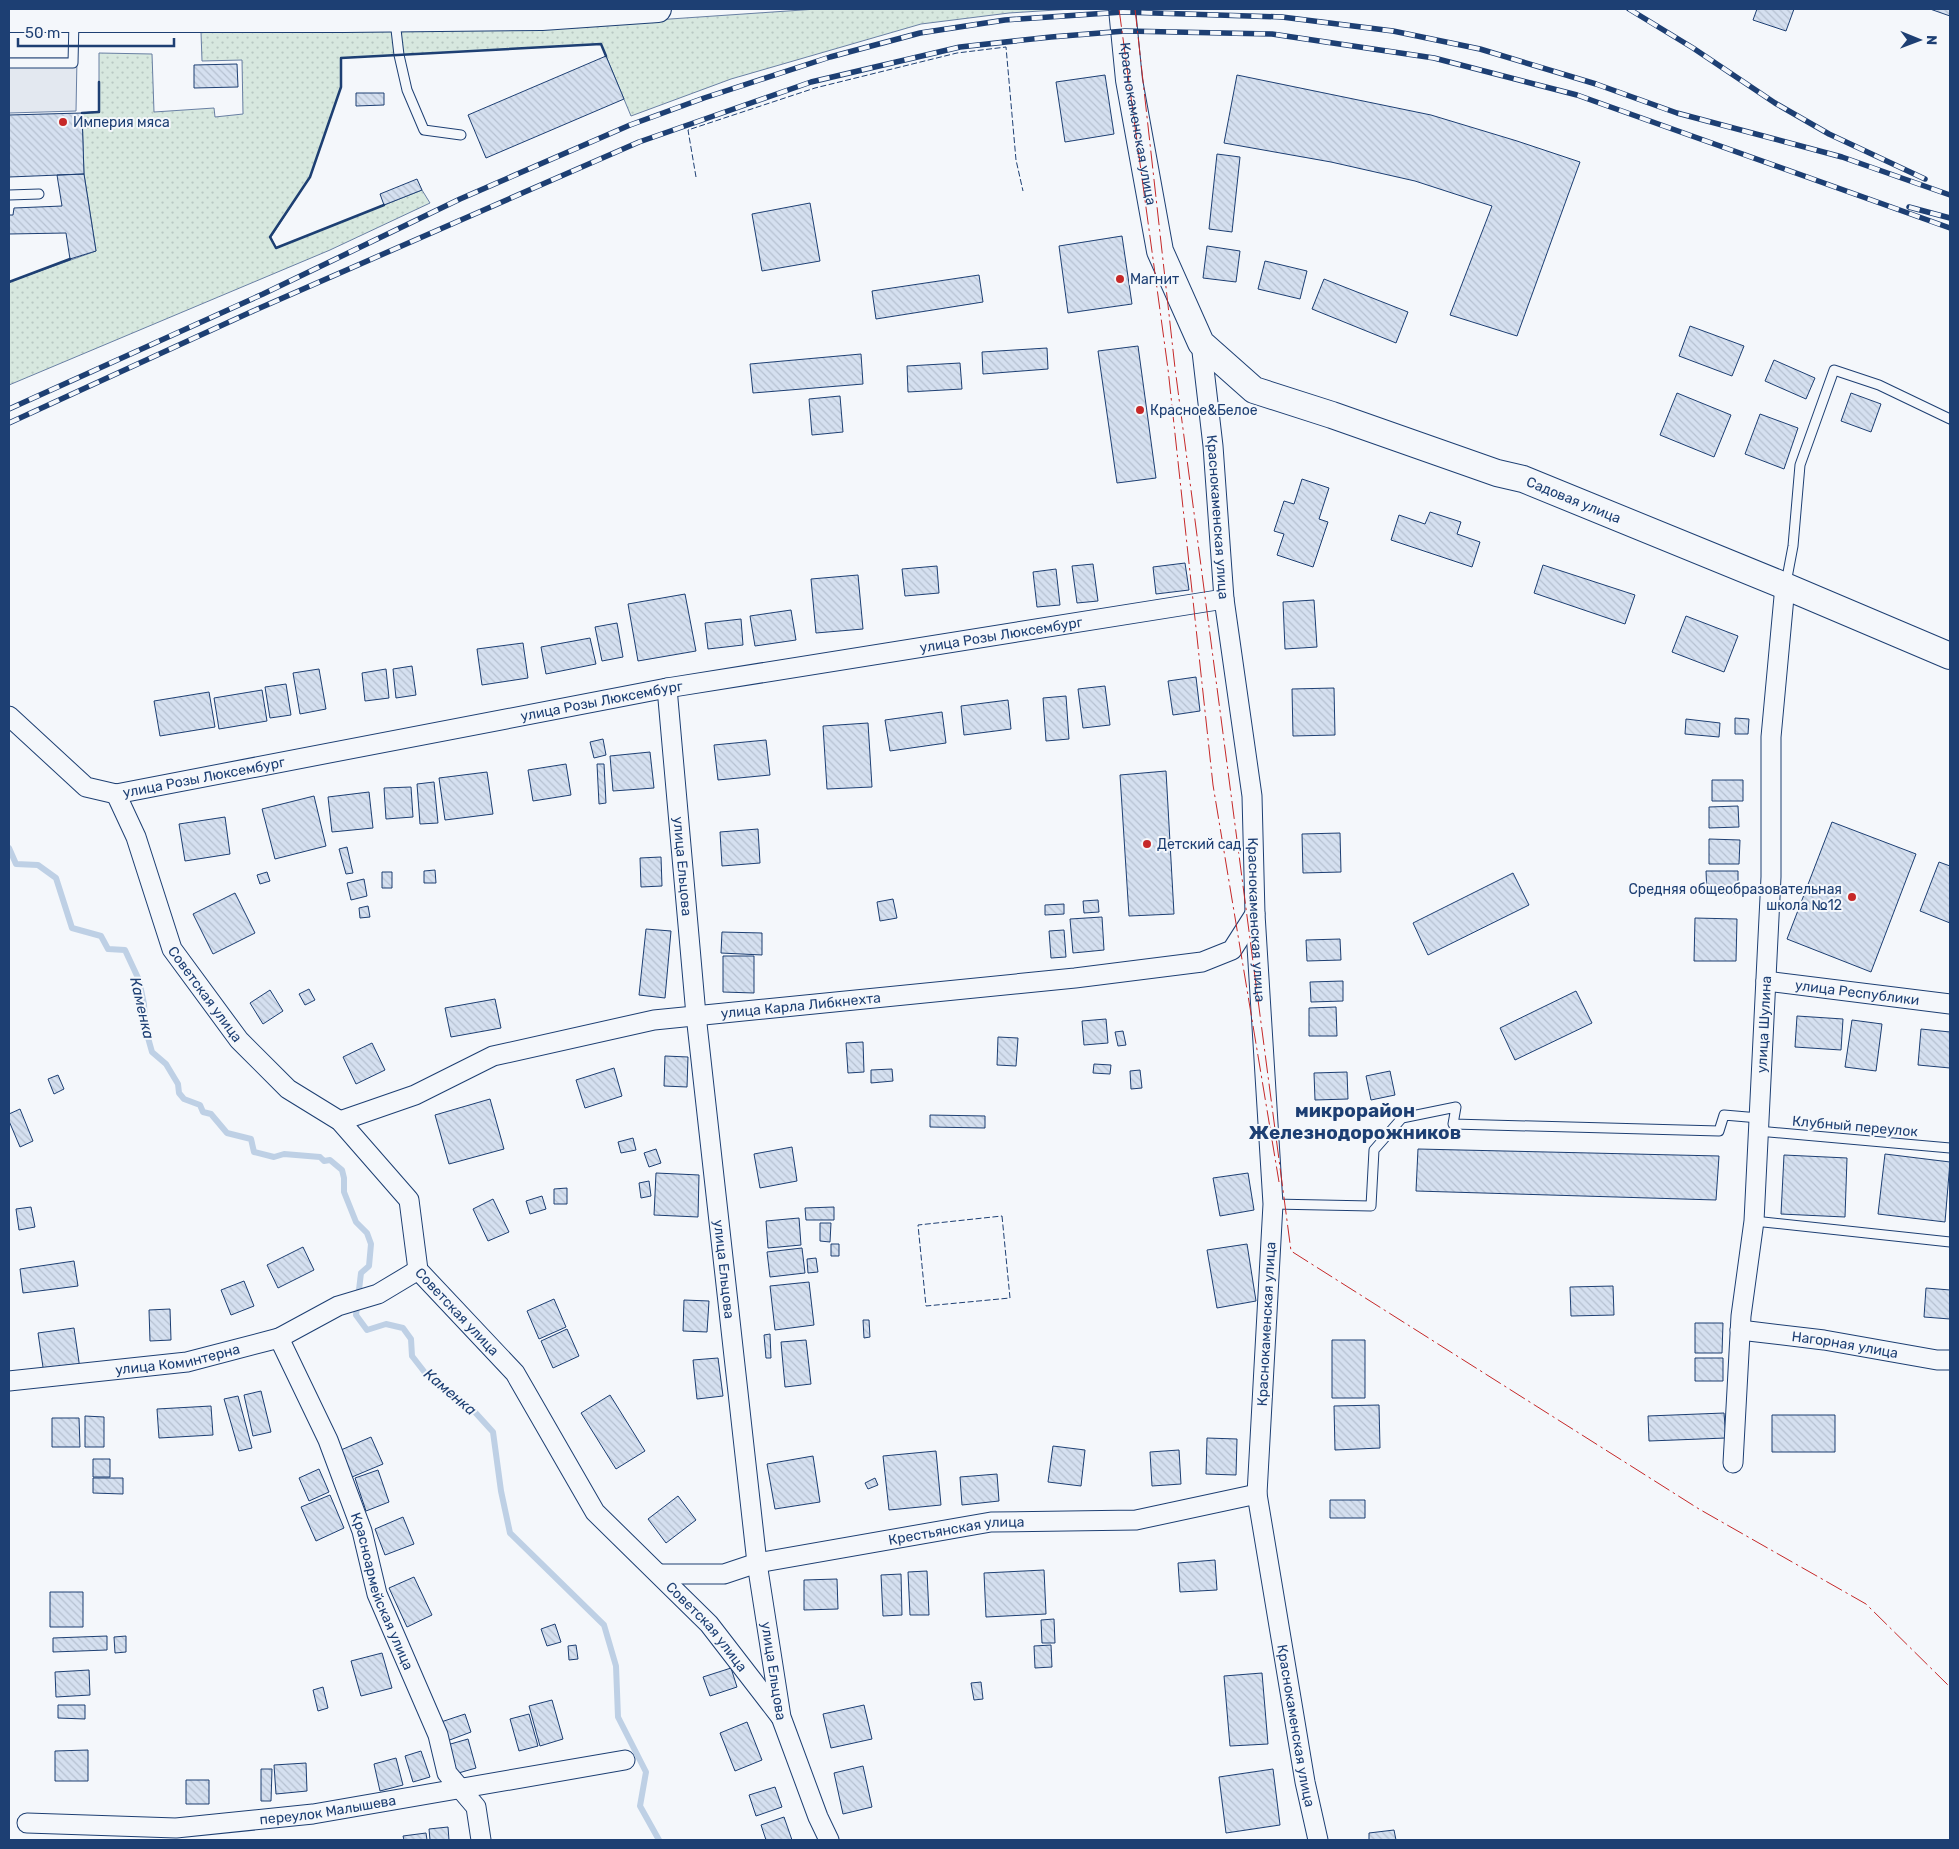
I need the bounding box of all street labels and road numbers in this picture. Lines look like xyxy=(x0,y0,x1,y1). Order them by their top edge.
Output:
street label: Краснокаменская улица xyxy=(1116,42,1160,207)
street label: Краснокаменская улица xyxy=(1203,434,1232,600)
street label: Садовая улица xyxy=(1524,473,1623,527)
street label: улица Розы Люксембург xyxy=(918,614,1084,657)
street label: улица Розы Люксембург xyxy=(519,678,684,725)
street label: улица Розы Люксембург xyxy=(121,754,286,802)
street label: улица Ельцова xyxy=(669,816,695,917)
street label: Краснокаменская улица xyxy=(1244,837,1268,1003)
street label: Советская улица xyxy=(164,943,246,1046)
street label: улица Шулина xyxy=(1753,975,1775,1073)
street label: улица Республики xyxy=(1794,977,1920,1009)
street label: улица Карла Либкнехта xyxy=(720,989,882,1022)
street label: Клубный переулок xyxy=(1791,1113,1919,1141)
street label: улица Ельцова xyxy=(710,1219,738,1320)
street label: Краснокаменская улица xyxy=(1254,1241,1279,1407)
street label: Советская улица xyxy=(411,1264,502,1359)
street label: Нагорная улица xyxy=(1791,1328,1899,1362)
street label: улица Коминтерна xyxy=(114,1341,242,1379)
street label: Красноармейская улица xyxy=(347,1510,417,1673)
street label: Крестьянская улица xyxy=(887,1514,1025,1549)
street label: Советская улица xyxy=(662,1578,751,1675)
street label: улица Ельцова xyxy=(757,1621,789,1722)
street label: Краснокаменская улица xyxy=(1273,1643,1318,1809)
street label: переулок Малышева xyxy=(259,1792,397,1828)

